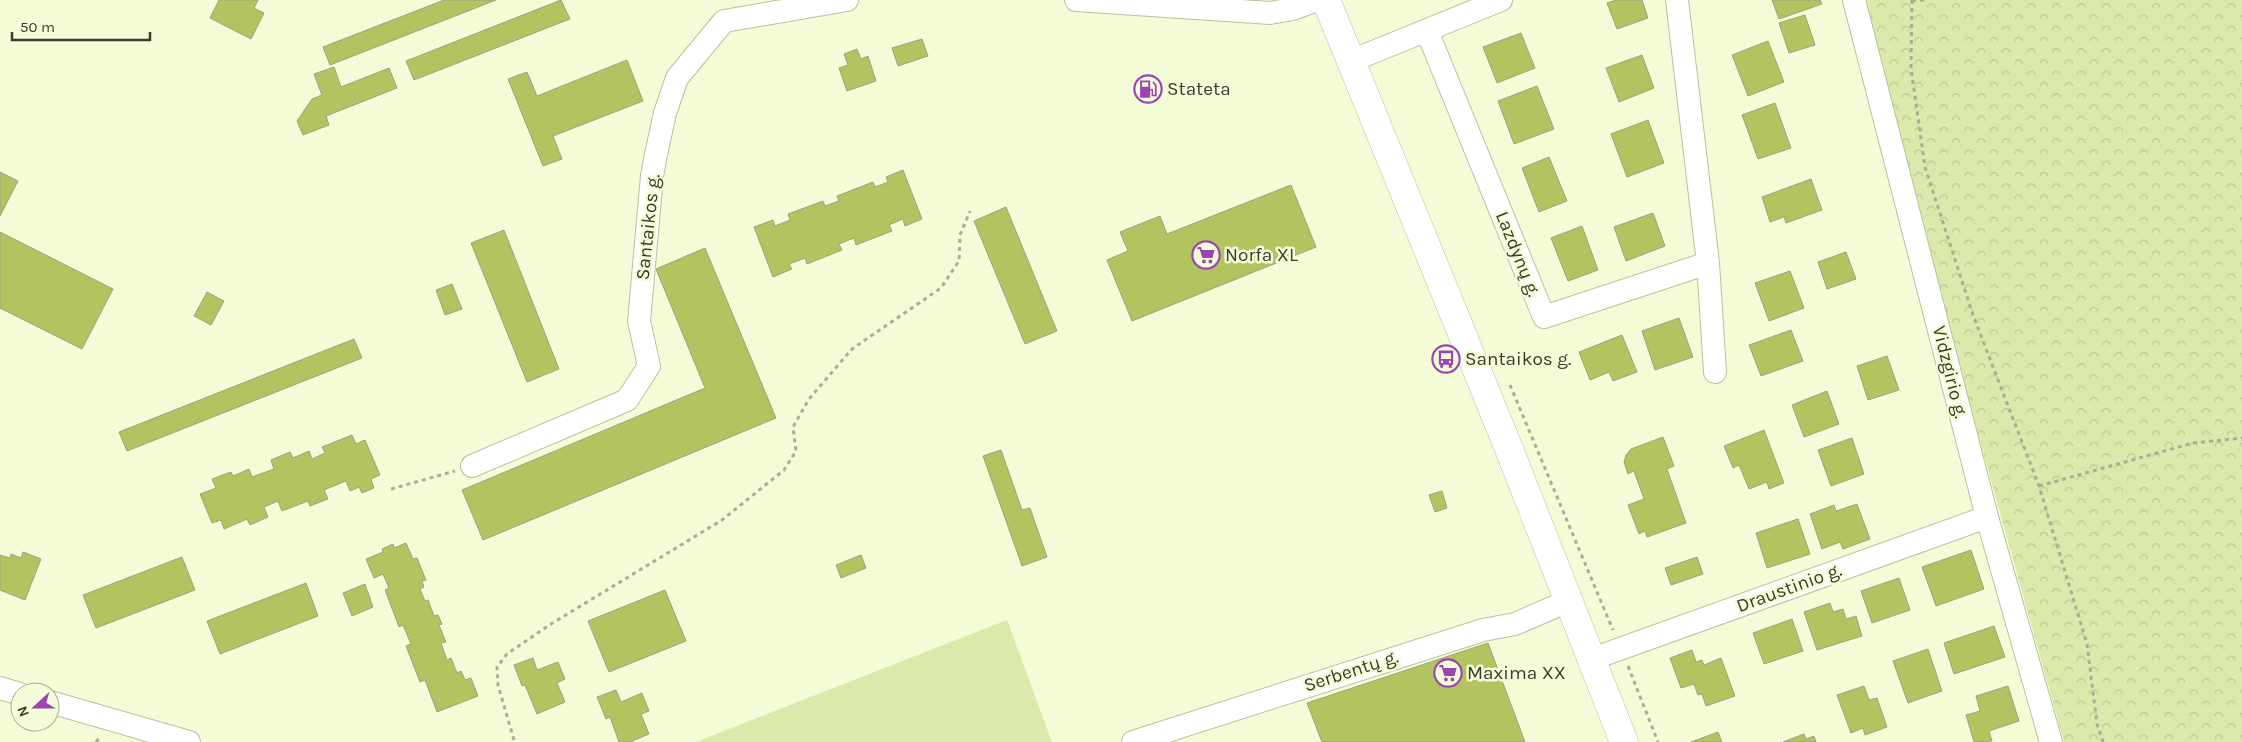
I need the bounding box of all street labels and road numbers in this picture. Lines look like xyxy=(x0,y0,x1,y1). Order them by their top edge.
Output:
street label: Santaikos g. xyxy=(631,173,665,281)
street label: Lazdynų g. xyxy=(1491,208,1545,300)
street label: Vidzgirio g. xyxy=(1928,323,1972,421)
street label: Draustinio g. xyxy=(1733,559,1845,617)
street label: Serbentų g. xyxy=(1301,645,1401,697)

